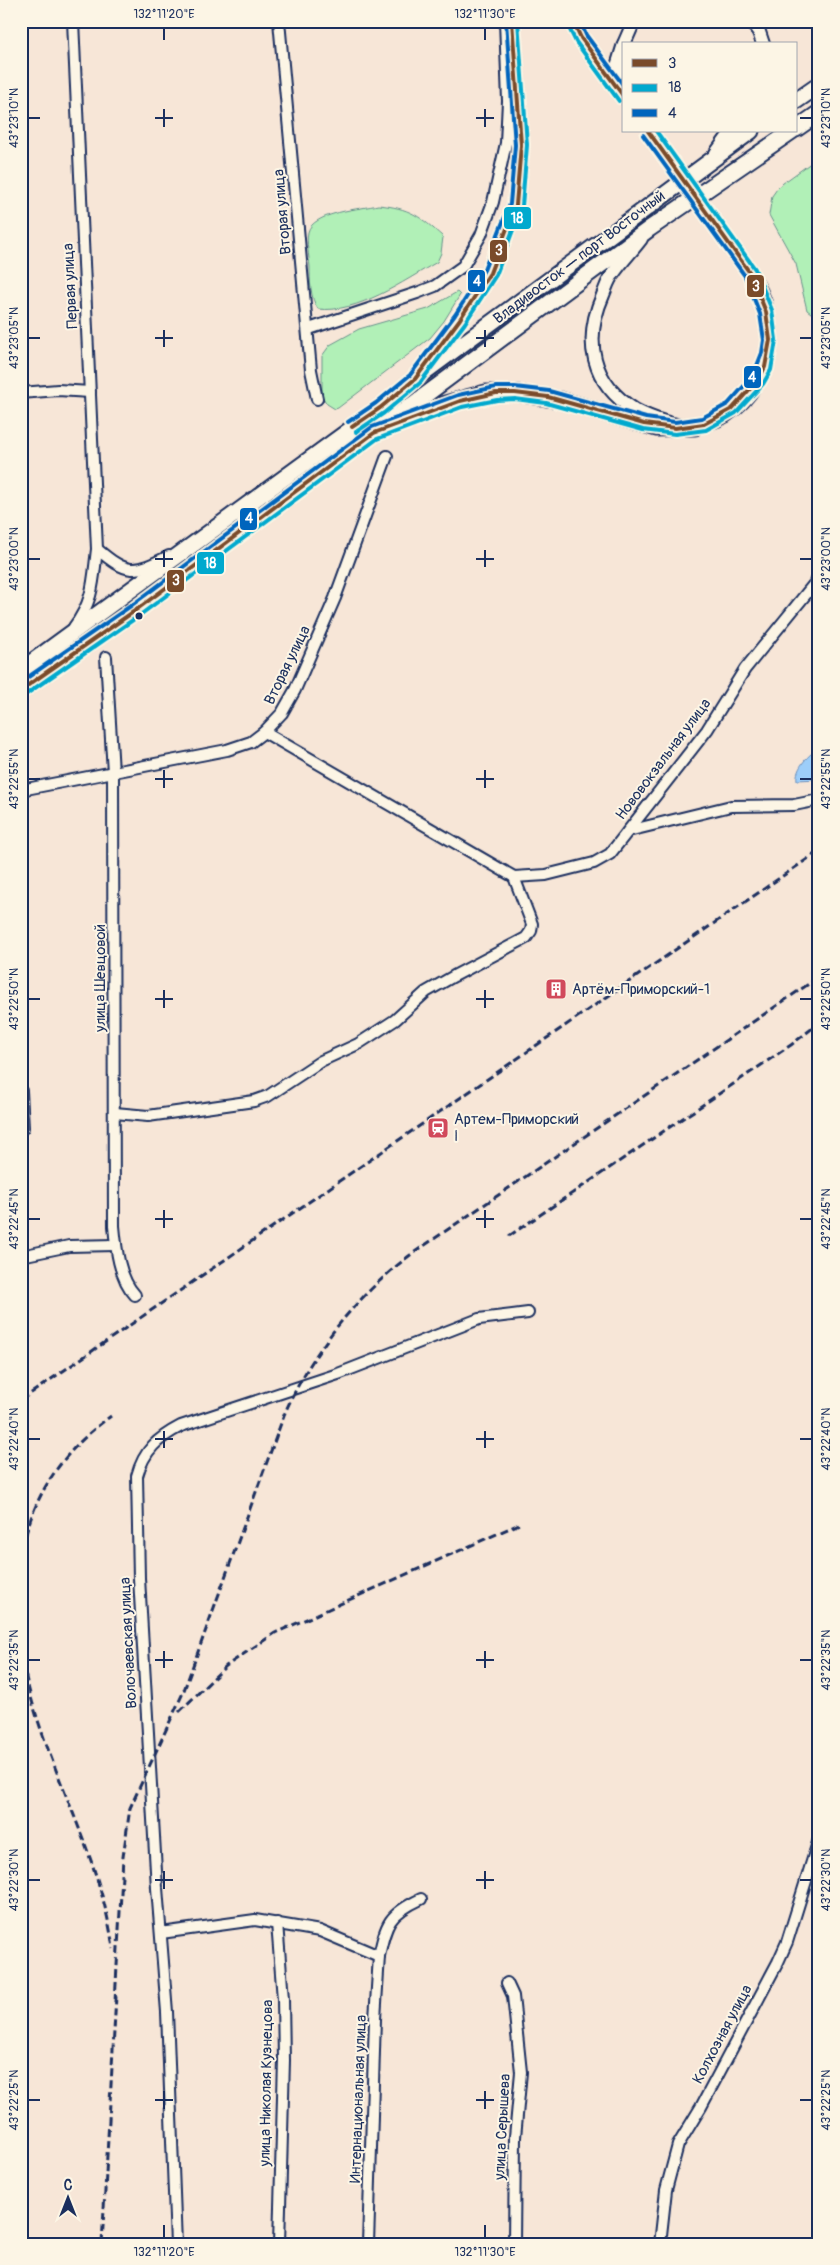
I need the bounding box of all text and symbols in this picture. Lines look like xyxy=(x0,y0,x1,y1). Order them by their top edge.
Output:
text: 132°11'20"E xyxy=(133,7,195,22)
text: 132°11'30"E xyxy=(454,7,516,22)
legend xyxy=(622,42,798,132)
text: 3 xyxy=(668,54,676,73)
text: 18 xyxy=(668,78,682,97)
text: 43°23'10"N xyxy=(7,88,22,148)
text: 43°23'10"N xyxy=(819,88,834,148)
text: 4 xyxy=(668,104,677,123)
street label: Вторая улица xyxy=(269,168,296,256)
street label: Владивосток — порт Восточный xyxy=(490,187,669,328)
line badge: 18 xyxy=(503,206,532,230)
text: 18 xyxy=(511,210,523,227)
line badge: 3 xyxy=(489,239,508,263)
text: 3 xyxy=(495,242,503,259)
street label: Первая улица xyxy=(59,243,82,329)
line badge: 4 xyxy=(467,269,486,293)
text: 4 xyxy=(473,273,482,290)
line badge: 3 xyxy=(746,274,765,298)
text: 3 xyxy=(752,278,760,295)
text: 43°23'05"N xyxy=(7,307,22,369)
text: 43°23'05"N xyxy=(819,307,834,369)
line badge: 4 xyxy=(743,365,762,389)
text: 4 xyxy=(748,369,757,386)
line badge: 4 xyxy=(239,507,258,531)
text: 4 xyxy=(245,510,254,527)
text: 43°23'00"N xyxy=(7,527,22,591)
text: 43°23'00"N xyxy=(819,527,834,591)
line badge: 18 xyxy=(196,551,225,575)
text: 18 xyxy=(204,555,216,572)
line badge: 3 xyxy=(166,569,185,593)
text: 3 xyxy=(172,572,180,589)
unlabelled marker xyxy=(134,611,144,621)
street label: Вторая улица xyxy=(260,622,315,708)
street label: Нововокзальная улица xyxy=(611,695,715,824)
text: 43°22'55"N xyxy=(7,749,22,809)
text: 43°22'55"N xyxy=(819,749,834,809)
street label: улица Шевцовой xyxy=(91,924,110,1033)
text: 43°22'50"N xyxy=(7,968,22,1030)
text: 43°22'50"N xyxy=(819,968,834,1030)
building icon: Артём-Приморский-1 xyxy=(544,977,568,1001)
place label: Артём-Приморский-1 xyxy=(572,980,710,999)
place label: Артем-Приморский I xyxy=(454,1110,579,1146)
station icon: Артем-Приморский I xyxy=(426,1116,450,1140)
text: 43°22'45"N xyxy=(7,1188,22,1250)
text: 43°22'45"N xyxy=(819,1188,834,1250)
text: 43°22'40"N xyxy=(7,1408,22,1470)
text: 43°22'40"N xyxy=(819,1408,834,1470)
street label: Волочаевская улица xyxy=(116,1577,141,1709)
text: 43°22'35"N xyxy=(7,1630,22,1690)
text: 43°22'35"N xyxy=(819,1630,834,1690)
text: 43°22'30"N xyxy=(7,1849,22,1911)
text: 43°22'30"N xyxy=(819,1849,834,1911)
street label: Колхозная улица xyxy=(688,1981,757,2087)
street label: улица Николая Кузнецова xyxy=(256,1999,277,2168)
street label: Интернациональная улица xyxy=(346,2014,371,2184)
text: 43°22'25"N xyxy=(7,2070,22,2130)
text: 43°22'25"N xyxy=(819,2070,834,2130)
street label: улица Серышева xyxy=(490,2073,515,2182)
north arrow xyxy=(42,2172,92,2222)
text: С xyxy=(64,2177,73,2194)
text: 132°11'20"E xyxy=(133,2245,195,2260)
text: 132°11'30"E xyxy=(454,2245,516,2260)

